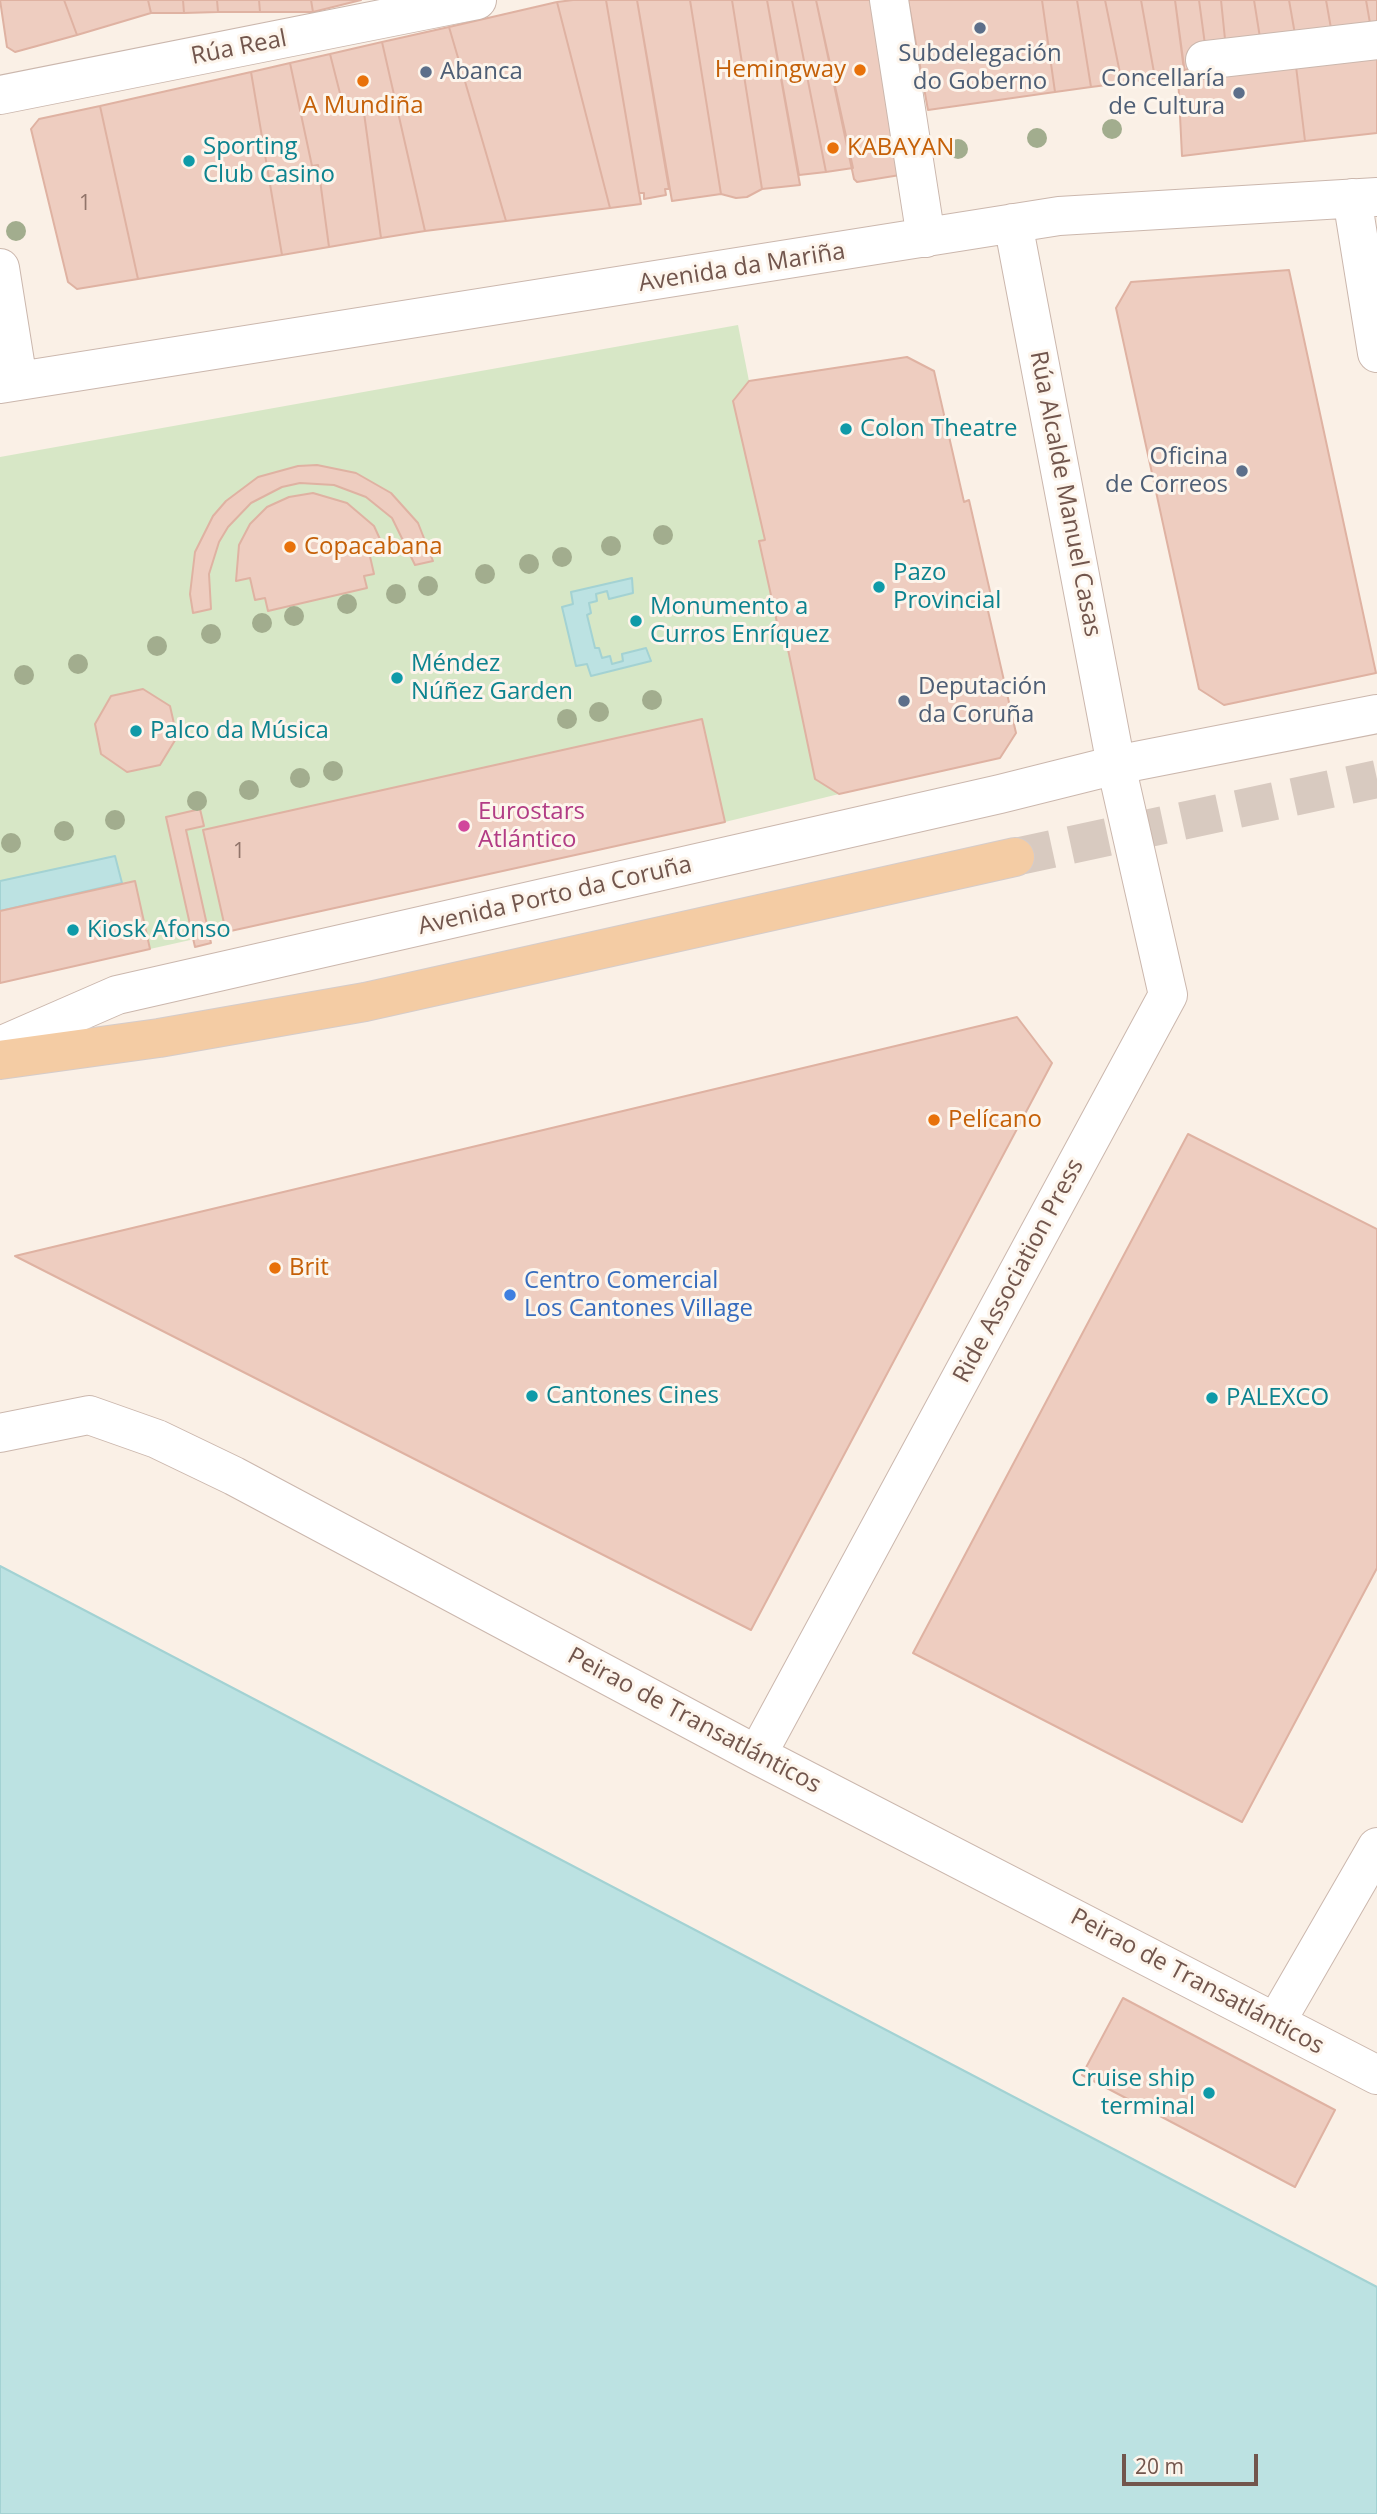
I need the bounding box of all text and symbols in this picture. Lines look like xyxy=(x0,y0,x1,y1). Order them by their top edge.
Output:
marker: Subdelegación do Goberno xyxy=(972,20,988,36)
street label: Rúa Real xyxy=(189,25,289,71)
place label: Subdelegación do Goberno xyxy=(898,40,1062,96)
place label: Hemingway xyxy=(715,56,846,84)
place label: Abanca xyxy=(440,58,523,86)
marker: Hemingway xyxy=(852,62,868,78)
marker: Abanca xyxy=(418,64,434,80)
place label: Concellaría de Cultura xyxy=(1101,65,1225,121)
marker: A Mundiña xyxy=(355,73,371,89)
marker: Concellaría de Cultura xyxy=(1231,85,1247,101)
place label: A Mundiña xyxy=(302,92,424,120)
place label: Sporting Club Casino xyxy=(203,133,335,189)
place label: KABAYAN xyxy=(847,134,954,162)
marker: KABAYAN xyxy=(825,140,841,156)
marker: Sporting Club Casino xyxy=(181,153,197,169)
house number: 1 xyxy=(79,191,91,217)
street label: Avenida da Mariña xyxy=(637,237,847,299)
street label: Rúa Alcalde Manuel Casas xyxy=(1023,349,1107,639)
place label: Colon Theatre xyxy=(860,415,1018,443)
marker: Colon Theatre xyxy=(838,421,854,437)
place label: Oficina de Correos xyxy=(1105,443,1228,499)
marker: Oficina de Correos xyxy=(1234,463,1250,479)
place label: Copacabana xyxy=(304,533,442,561)
marker: Copacabana xyxy=(282,539,298,555)
place label: Pazo Provincial xyxy=(893,559,1001,615)
marker: Pazo Provincial xyxy=(871,579,887,595)
place label: Monumento a Curros Enríquez xyxy=(650,593,830,649)
marker: Monumento a Curros Enríquez xyxy=(628,613,644,629)
place label: Méndez Núñez Garden xyxy=(411,650,573,706)
marker: Méndez Núñez Garden xyxy=(389,670,405,686)
place label: Deputación da Coruña xyxy=(918,673,1047,729)
marker: Deputación da Coruña xyxy=(896,693,912,709)
place label: Palco da Música xyxy=(150,717,329,745)
marker: Palco da Música xyxy=(128,723,144,739)
place label: Eurostars Atlántico xyxy=(478,798,585,854)
marker: Eurostars Atlántico xyxy=(456,818,472,834)
house number: 1 xyxy=(233,839,245,865)
street label: Avenida Porto da Coruña xyxy=(415,850,695,942)
place label: Kiosk Afonso xyxy=(87,916,231,944)
marker: Kiosk Afonso xyxy=(65,922,81,938)
place label: Pelícano xyxy=(948,1106,1042,1134)
marker: Pelícano xyxy=(926,1112,942,1128)
street label: Ride Association Press xyxy=(948,1154,1090,1388)
place label: Brit xyxy=(289,1254,329,1282)
marker: Brit xyxy=(267,1260,283,1276)
place label: Centro Comercial Los Cantones Village xyxy=(524,1267,753,1323)
marker: Centro Comercial Los Cantones Village xyxy=(502,1287,518,1303)
place label: Cantones Cines xyxy=(546,1382,719,1410)
place label: PALEXCO xyxy=(1226,1384,1329,1412)
marker: Cantones Cines xyxy=(524,1388,540,1404)
marker: PALEXCO xyxy=(1204,1390,1220,1406)
street label: Peirao de Transatlánticos xyxy=(562,1642,826,1800)
street label: Peirao de Transatlánticos xyxy=(1065,1903,1329,2061)
place label: Cruise ship terminal xyxy=(1071,2065,1195,2121)
marker: Cruise ship terminal xyxy=(1201,2085,1217,2101)
scale bar xyxy=(1125,2440,1262,2484)
text: 20 m xyxy=(1135,2452,1184,2480)

